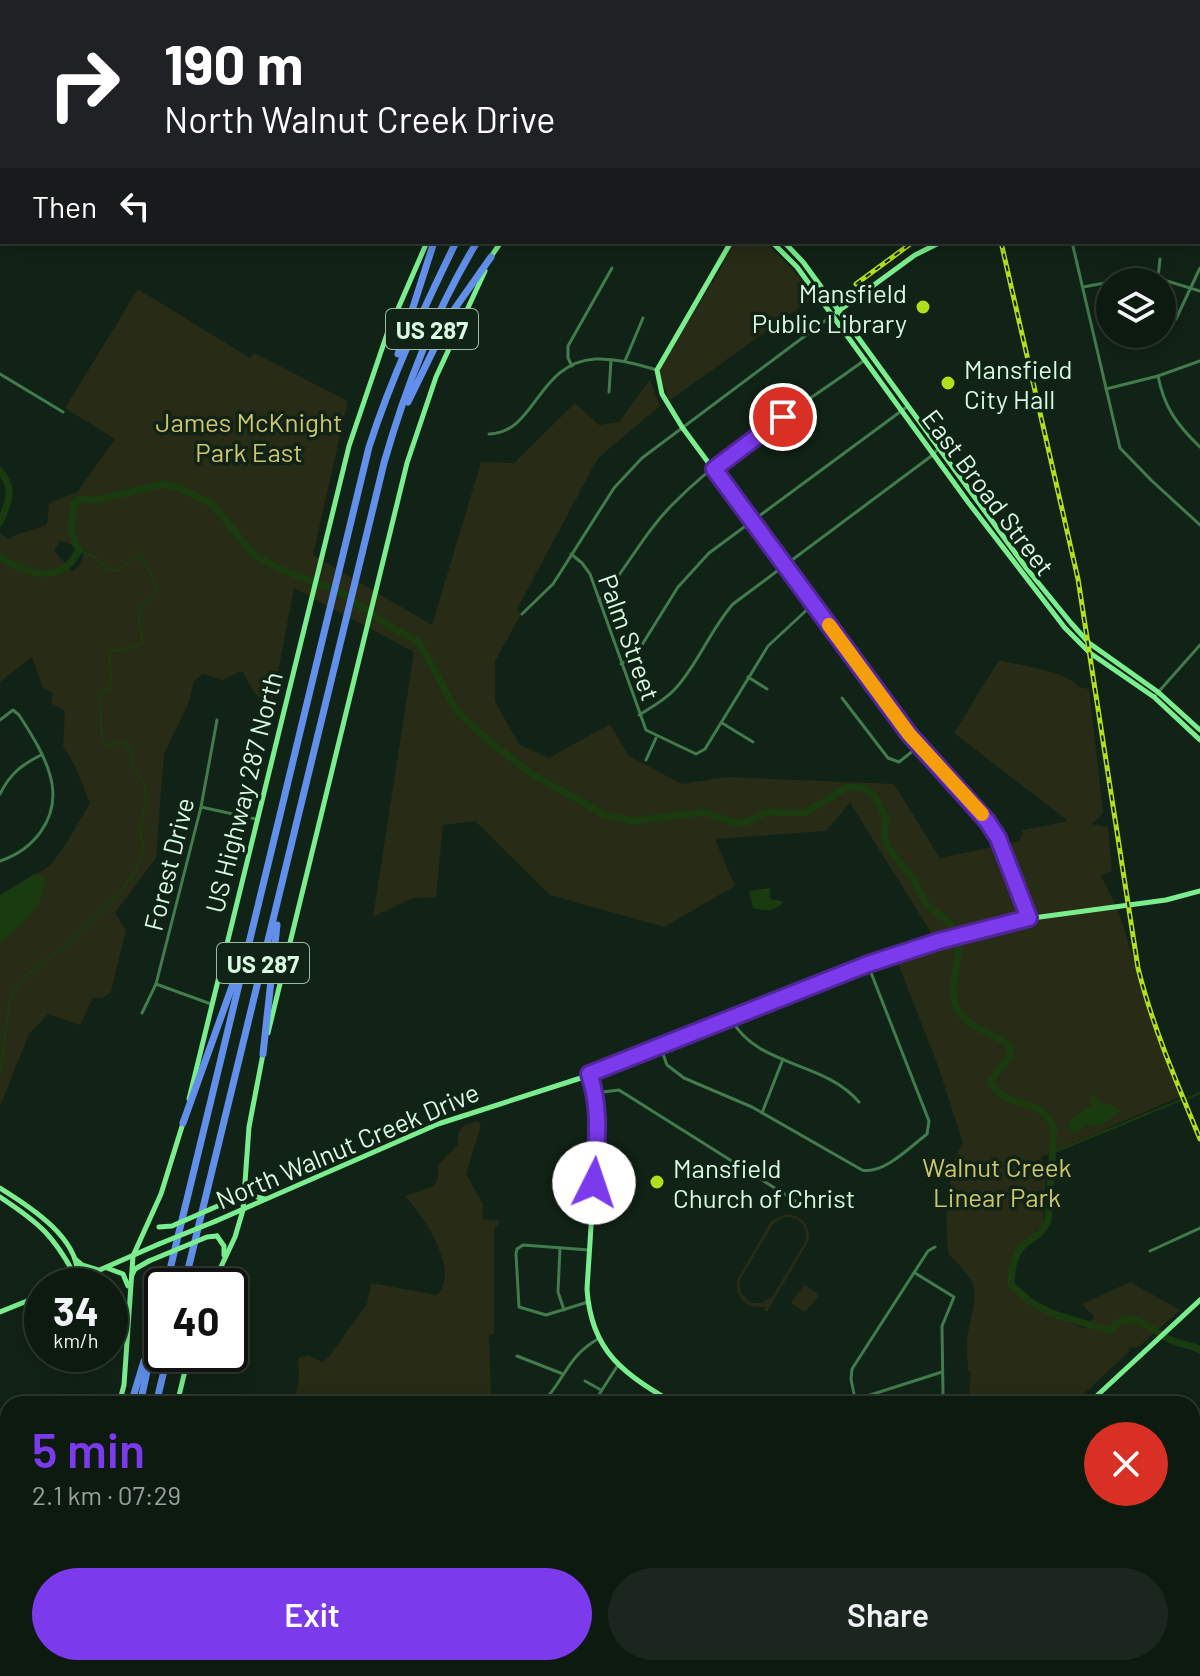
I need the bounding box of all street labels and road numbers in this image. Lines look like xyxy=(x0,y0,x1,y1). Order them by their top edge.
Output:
road number: US 287 xyxy=(386,309,478,349)
street label: East Broad Street xyxy=(917,403,1061,581)
street label: Palm Street xyxy=(593,570,667,704)
street label: US Highway 287 North xyxy=(198,668,288,916)
street label: Forest Drive xyxy=(137,794,199,934)
road number: US 287 xyxy=(217,943,309,983)
street label: North Walnut Creek Drive xyxy=(211,1076,483,1214)

